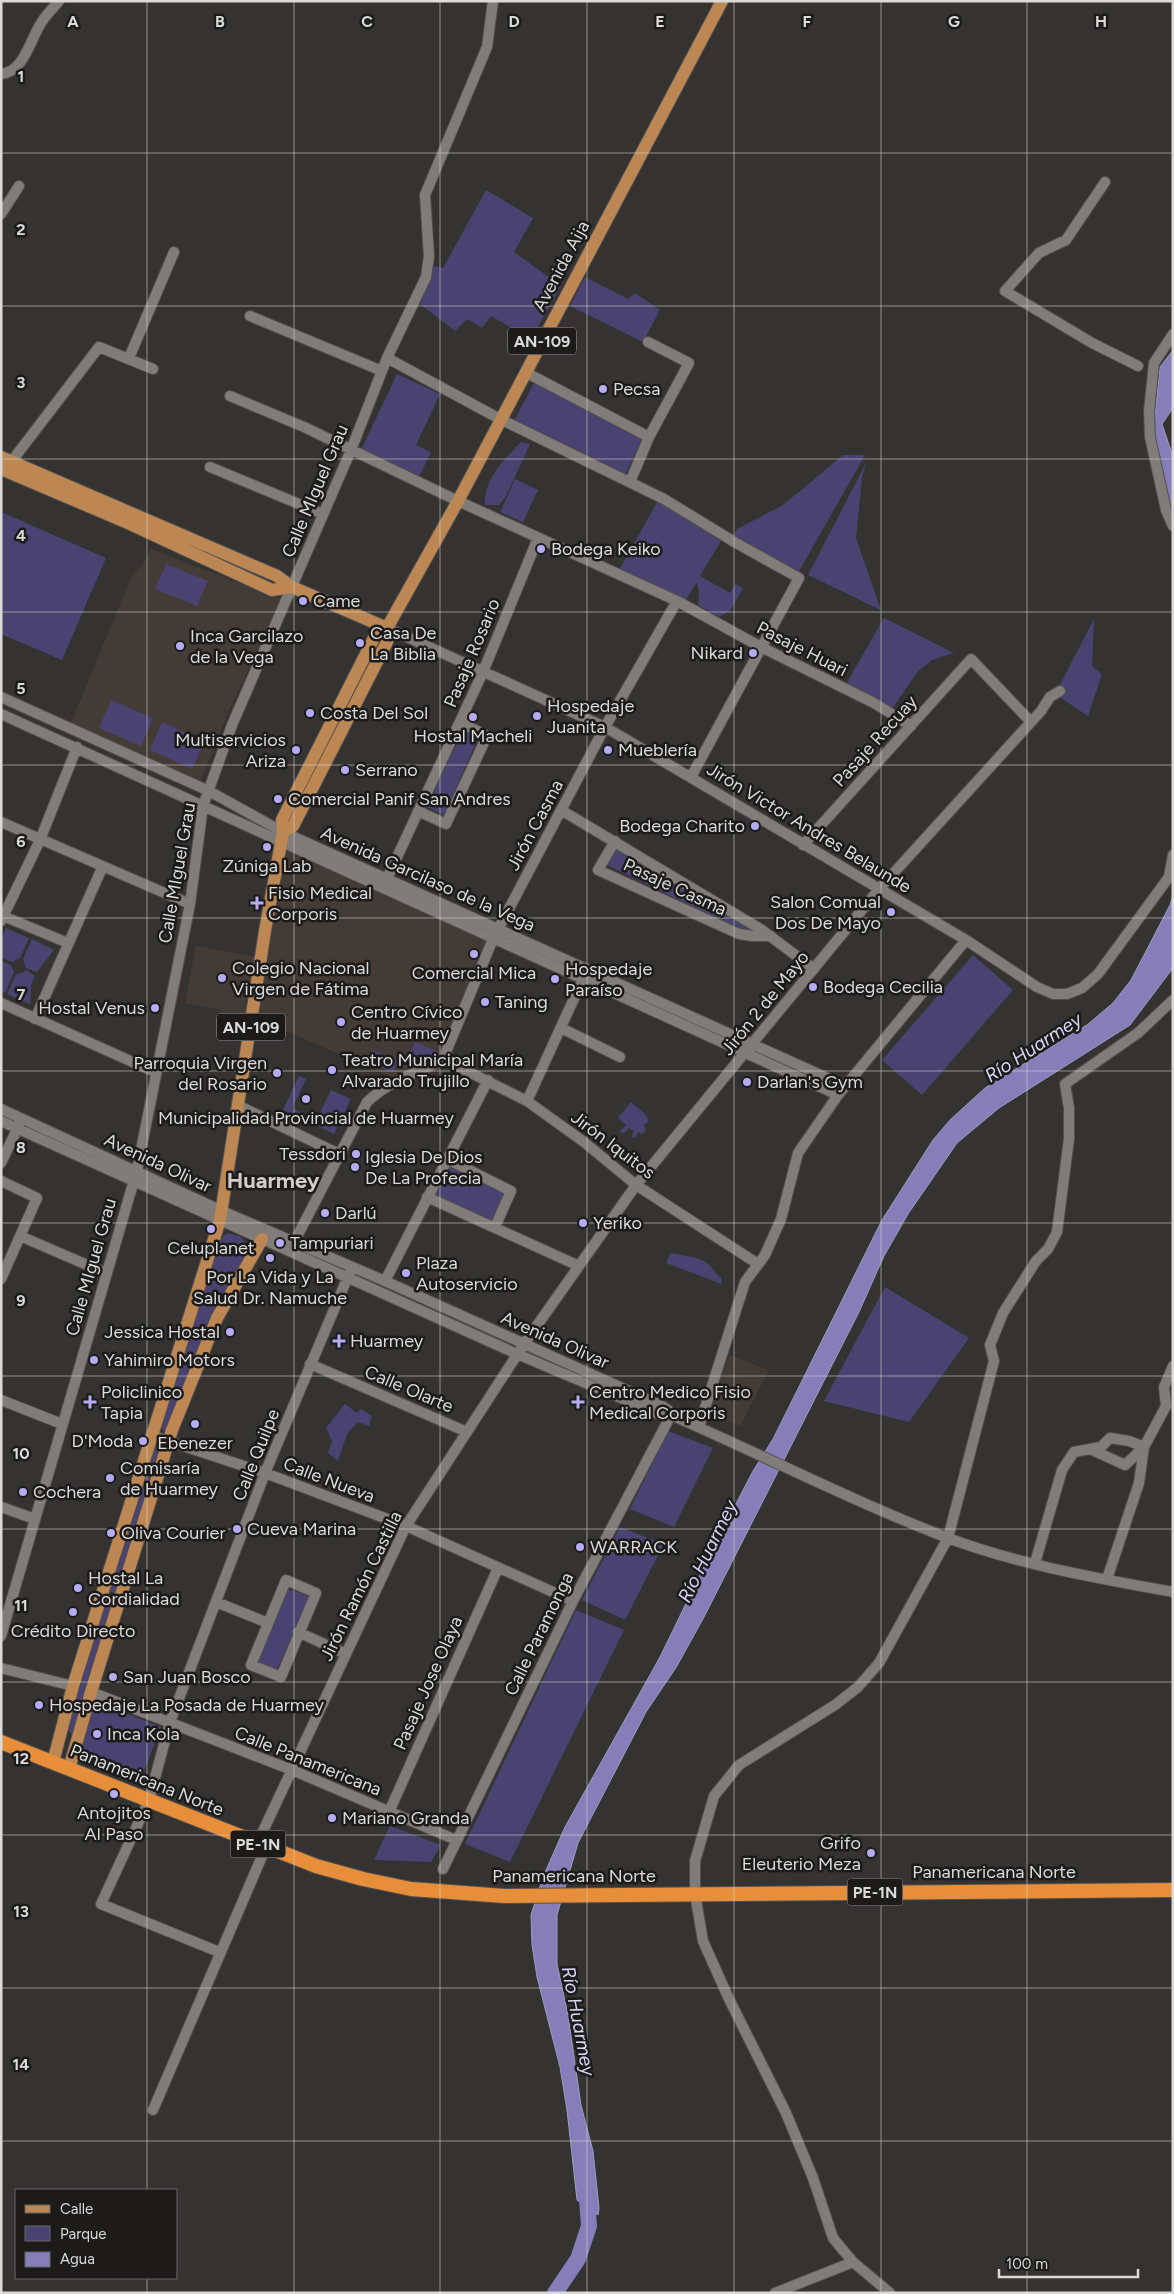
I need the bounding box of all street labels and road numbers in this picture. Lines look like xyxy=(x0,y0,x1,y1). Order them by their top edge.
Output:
street label: Avenida Aija xyxy=(528,217,594,315)
road number: AN-109 xyxy=(508,328,576,354)
street label: Calle MIguel Grau xyxy=(277,421,353,561)
street label: Pasaje Rosario xyxy=(439,595,505,711)
street label: Pasaje Huari xyxy=(753,617,851,681)
street label: Pasaje Recuay xyxy=(828,690,922,791)
street label: Jirón Victor Andres Belaunde xyxy=(703,758,915,898)
street label: Jirón Casma xyxy=(502,776,568,874)
street label: Calle MIguel Grau xyxy=(154,801,200,945)
street label: Avenida Garcilaso de la Vega xyxy=(317,822,539,936)
street label: Pasaje Casma xyxy=(620,854,730,920)
street label: Jirón 2 de Mayo xyxy=(716,946,814,1060)
road number: AN-109 xyxy=(217,1014,285,1040)
street label: Jirón Iquitos xyxy=(567,1106,659,1184)
street label: Avenida Olivar xyxy=(101,1129,215,1197)
street label: Calle MIguel Grau xyxy=(61,1196,121,1338)
street label: Avenida Olivar xyxy=(498,1306,612,1374)
street label: Calle Olarte xyxy=(361,1360,457,1418)
street label: Calle Quilpe xyxy=(228,1406,284,1504)
street label: Calle Nueva xyxy=(280,1452,378,1508)
street label: Jirón Ramón Castilla xyxy=(315,1508,407,1664)
street label: Calle Paramonga xyxy=(500,1569,578,1699)
street label: Pasaje Jose Olaya xyxy=(389,1613,467,1753)
street label: Calle Panamericana xyxy=(231,1721,385,1801)
street label: Panamericana Norte xyxy=(67,1739,227,1821)
road number: PE-1N xyxy=(230,1830,286,1858)
street label: Panamericana Norte xyxy=(912,1861,1076,1883)
street label: Panamericana Norte xyxy=(492,1865,656,1887)
road number: PE-1N xyxy=(848,1878,902,1905)

